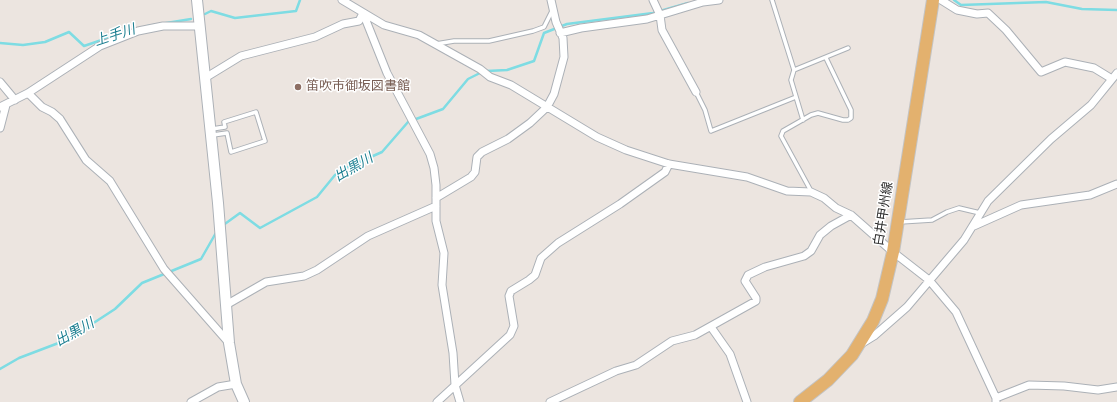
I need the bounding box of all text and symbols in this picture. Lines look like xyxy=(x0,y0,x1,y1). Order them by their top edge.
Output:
water label: 上手川 xyxy=(92,22,138,50)
place label: 笛吹市御坂図書館 xyxy=(306,79,410,95)
marker: 笛吹市御坂図書館 xyxy=(293,82,303,92)
water label: 出黒川 xyxy=(332,150,376,186)
street label: 白井甲州線 xyxy=(871,181,897,247)
water label: 出黒川 xyxy=(53,315,97,351)

